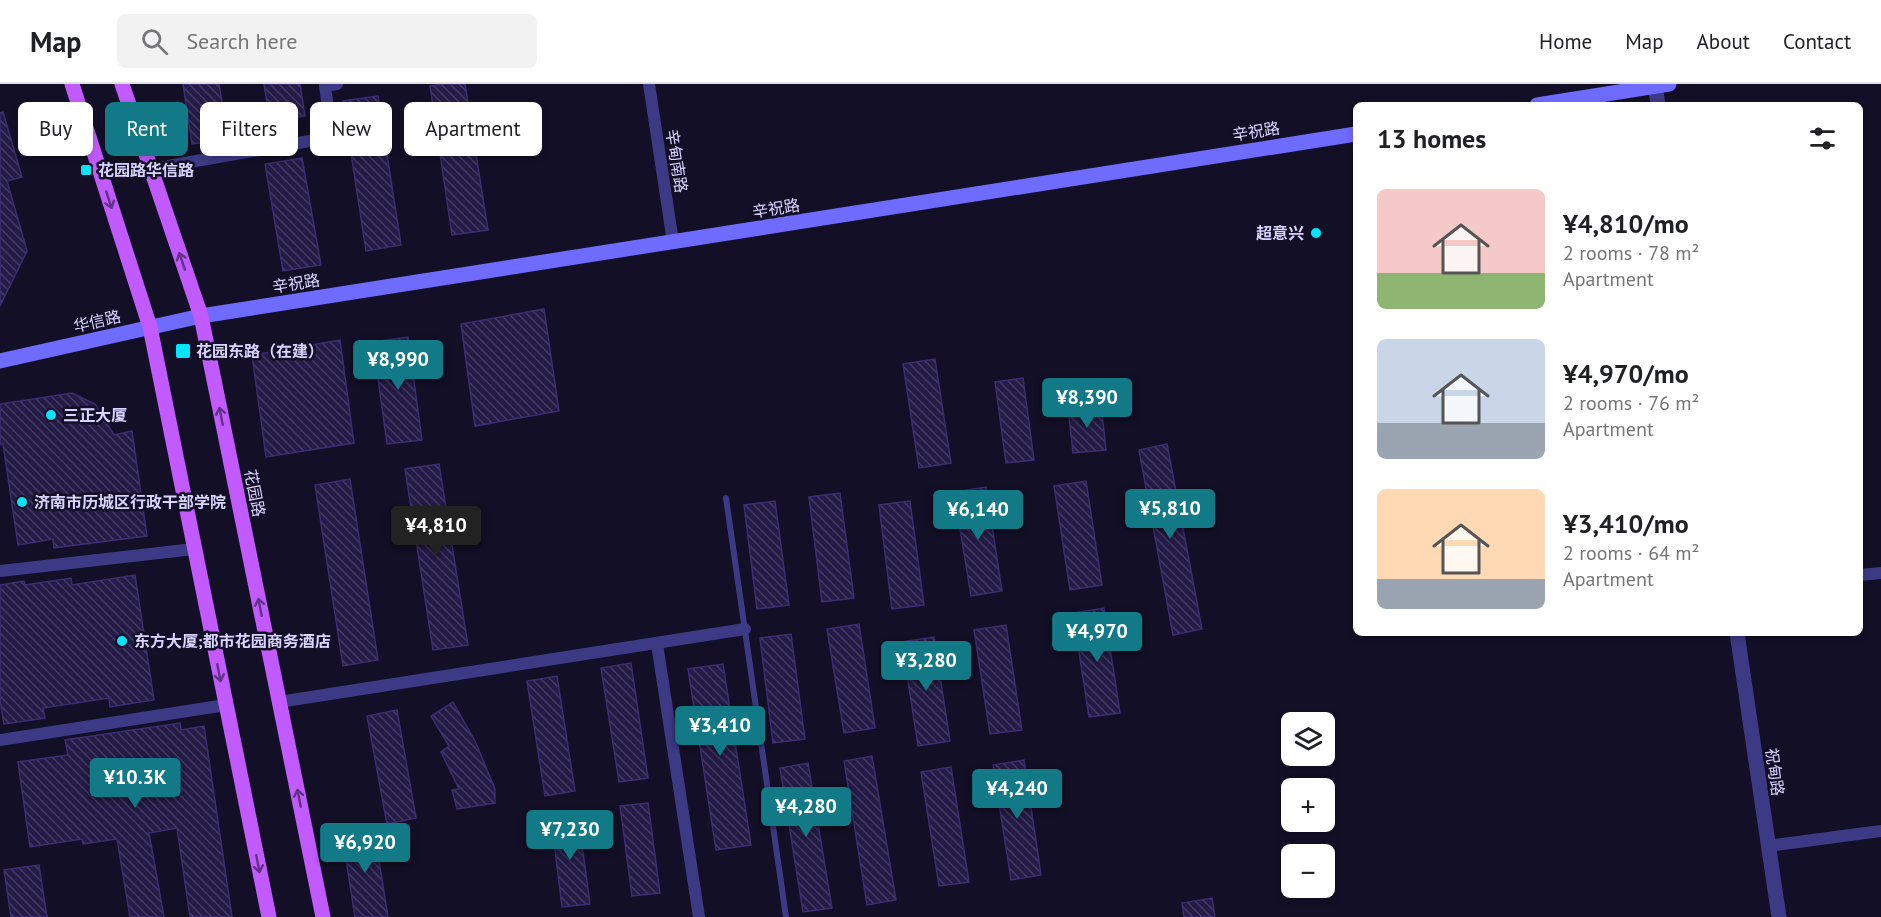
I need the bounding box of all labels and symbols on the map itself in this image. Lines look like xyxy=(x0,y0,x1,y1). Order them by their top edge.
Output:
street label: 辛祝路 xyxy=(1231,117,1281,145)
street label: 辛甸南路 xyxy=(662,128,692,194)
place label: 花园路华信路 xyxy=(98,160,194,180)
marker: 花园路华信路 xyxy=(79,163,93,177)
one-way arrow xyxy=(104,190,115,209)
street label: 辛祝路 xyxy=(751,194,801,222)
place label: 超意兴 xyxy=(1256,223,1304,243)
marker: 超意兴 xyxy=(1309,226,1323,240)
one-way arrow xyxy=(176,252,187,271)
street label: 辛祝路 xyxy=(271,269,321,297)
street label: 华信路 xyxy=(71,306,123,336)
pin: ¥8,990 xyxy=(349,340,447,391)
place label: 花园东路（在建） xyxy=(196,341,324,361)
marker: 花园东路（在建） xyxy=(174,342,192,360)
pin: ¥8,390 xyxy=(1038,378,1136,429)
place label: 三正大厦 xyxy=(63,405,127,425)
one-way arrow xyxy=(215,406,226,426)
marker: 三正大厦 xyxy=(44,408,58,422)
street label: 花园路 xyxy=(241,468,269,518)
pin: ¥5,810 xyxy=(1121,489,1219,540)
pin: ¥6,140 xyxy=(929,490,1027,541)
place label: 济南市历城区行政干部学院 xyxy=(34,492,226,512)
marker: 济南市历城区行政干部学院 xyxy=(15,495,29,509)
pin: ¥4,810 xyxy=(387,506,485,557)
one-way arrow xyxy=(254,598,265,617)
pin: ¥4,970 xyxy=(1048,612,1146,663)
place label: 东方大厦;都市花园商务酒店 xyxy=(134,631,331,651)
marker: 东方大厦;都市花园商务酒店 xyxy=(115,634,129,648)
pin: ¥3,280 xyxy=(877,641,975,692)
one-way arrow xyxy=(214,663,225,682)
pin: ¥3,410 xyxy=(671,706,769,757)
street label: 祝甸路 xyxy=(1762,747,1788,797)
pin: ¥10.3K xyxy=(86,758,184,809)
pin: ¥4,240 xyxy=(968,769,1066,820)
pin: ¥4,280 xyxy=(757,787,855,838)
one-way arrow xyxy=(293,789,304,808)
pin: ¥7,230 xyxy=(521,810,619,861)
pin: ¥6,920 xyxy=(316,823,414,874)
one-way arrow xyxy=(253,854,264,873)

